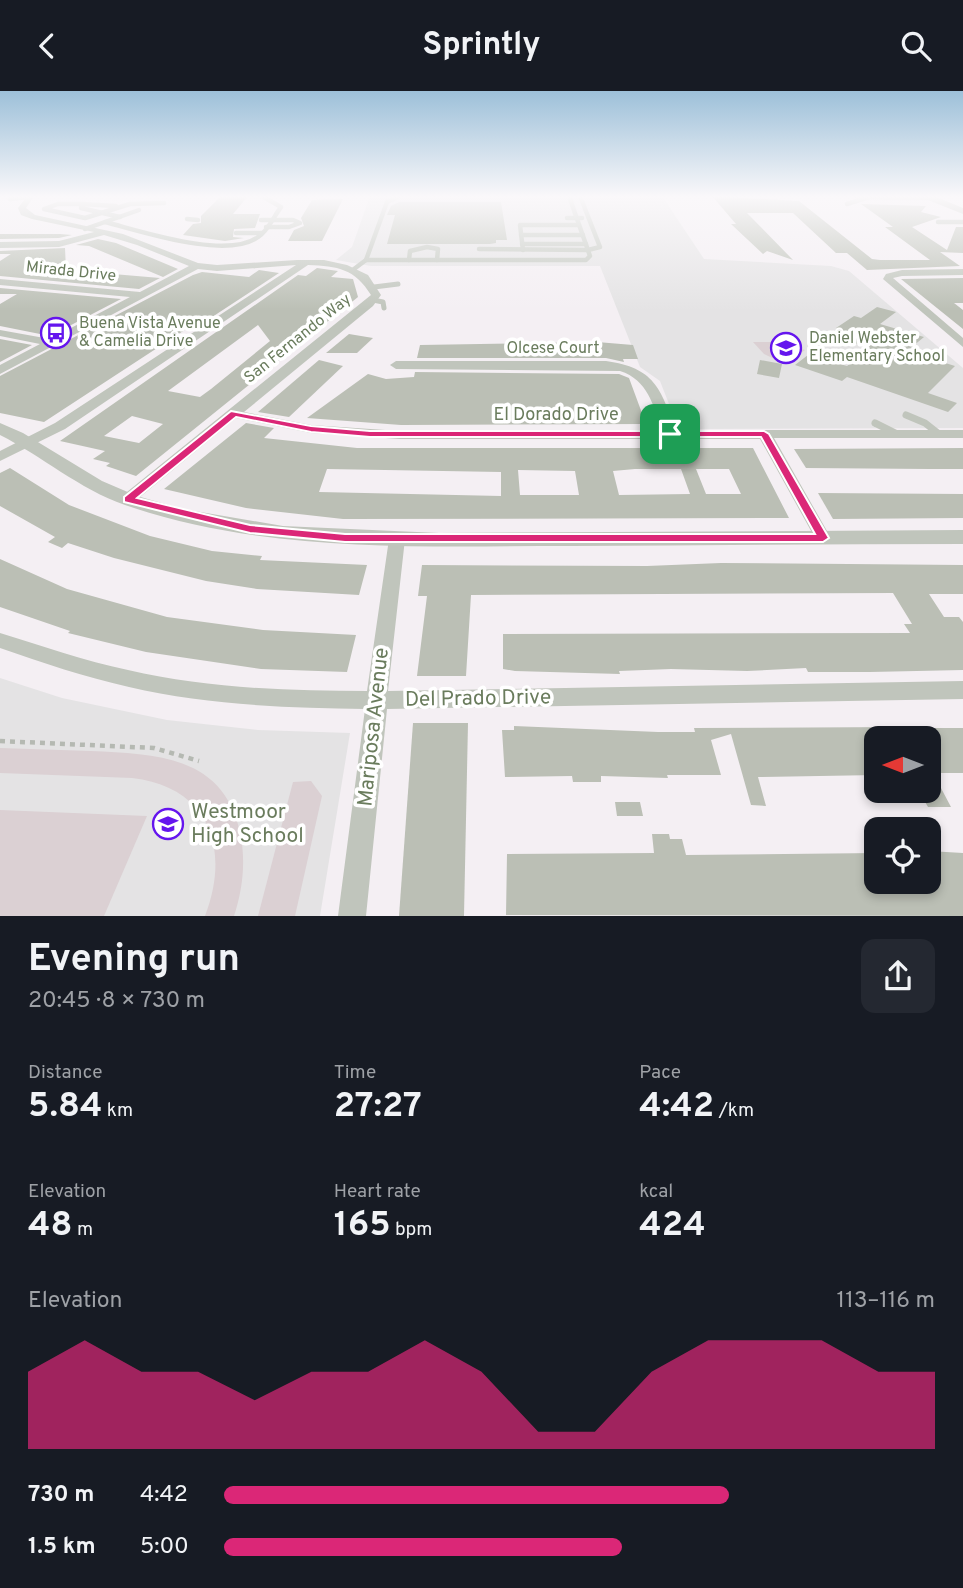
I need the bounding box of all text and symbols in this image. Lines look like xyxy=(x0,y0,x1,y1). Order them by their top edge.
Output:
text: Sprintly xyxy=(423,26,540,66)
icon: back xyxy=(28,27,66,65)
icon: search xyxy=(897,27,935,65)
street label: Mirada Drive xyxy=(25,257,117,287)
street label: San Fernando Way xyxy=(240,290,356,388)
place label: Buena Vista Avenue & Camelia Drive xyxy=(79,314,221,352)
bus stop icon: Buena Vista Avenue & Camelia Drive xyxy=(39,316,73,350)
place label: Daniel Webster Elementary School xyxy=(809,329,945,367)
school or university icon: Daniel Webster Elementary School xyxy=(769,331,803,365)
street label: Olcese Court xyxy=(506,339,600,359)
street label: El Dorado Drive xyxy=(493,404,619,427)
pin xyxy=(640,404,700,464)
icon: arrive xyxy=(651,415,689,453)
street label: Mariposa Avenue xyxy=(352,646,396,808)
street label: Del Prado Drive xyxy=(405,684,551,714)
north arrow xyxy=(864,726,942,803)
map controls xyxy=(864,726,941,894)
place label: Westmoor High School xyxy=(191,799,304,850)
school or university icon: Westmoor High School xyxy=(151,807,185,841)
button: locate xyxy=(864,817,941,894)
text: Evening run xyxy=(28,936,240,985)
button: share xyxy=(861,939,935,1013)
text: 20:45 · 8 × 730 m xyxy=(28,987,205,1016)
text: Distance xyxy=(28,1061,103,1085)
text: Time xyxy=(334,1061,376,1085)
text: Pace xyxy=(639,1061,681,1085)
text: 5.84 xyxy=(28,1085,102,1129)
text: 27:27 xyxy=(334,1085,422,1129)
text: 4:42 xyxy=(639,1085,714,1129)
text: km xyxy=(102,1099,133,1123)
text: /km xyxy=(714,1099,754,1123)
text: Elevation xyxy=(28,1180,106,1204)
text: Heart rate xyxy=(334,1180,421,1204)
text: kcal xyxy=(639,1180,673,1204)
text: 48 xyxy=(28,1204,73,1248)
text: 165 xyxy=(334,1204,391,1248)
text: 424 xyxy=(639,1204,706,1248)
text: m xyxy=(73,1218,93,1242)
text: bpm xyxy=(391,1218,432,1242)
text: Elevation xyxy=(28,1287,123,1316)
text: 113–116 m xyxy=(837,1287,935,1316)
text: 730 m xyxy=(28,1481,94,1510)
text: 4:42 xyxy=(140,1481,188,1510)
text: 1.5 km xyxy=(28,1533,96,1562)
text: 5:00 xyxy=(140,1533,189,1562)

